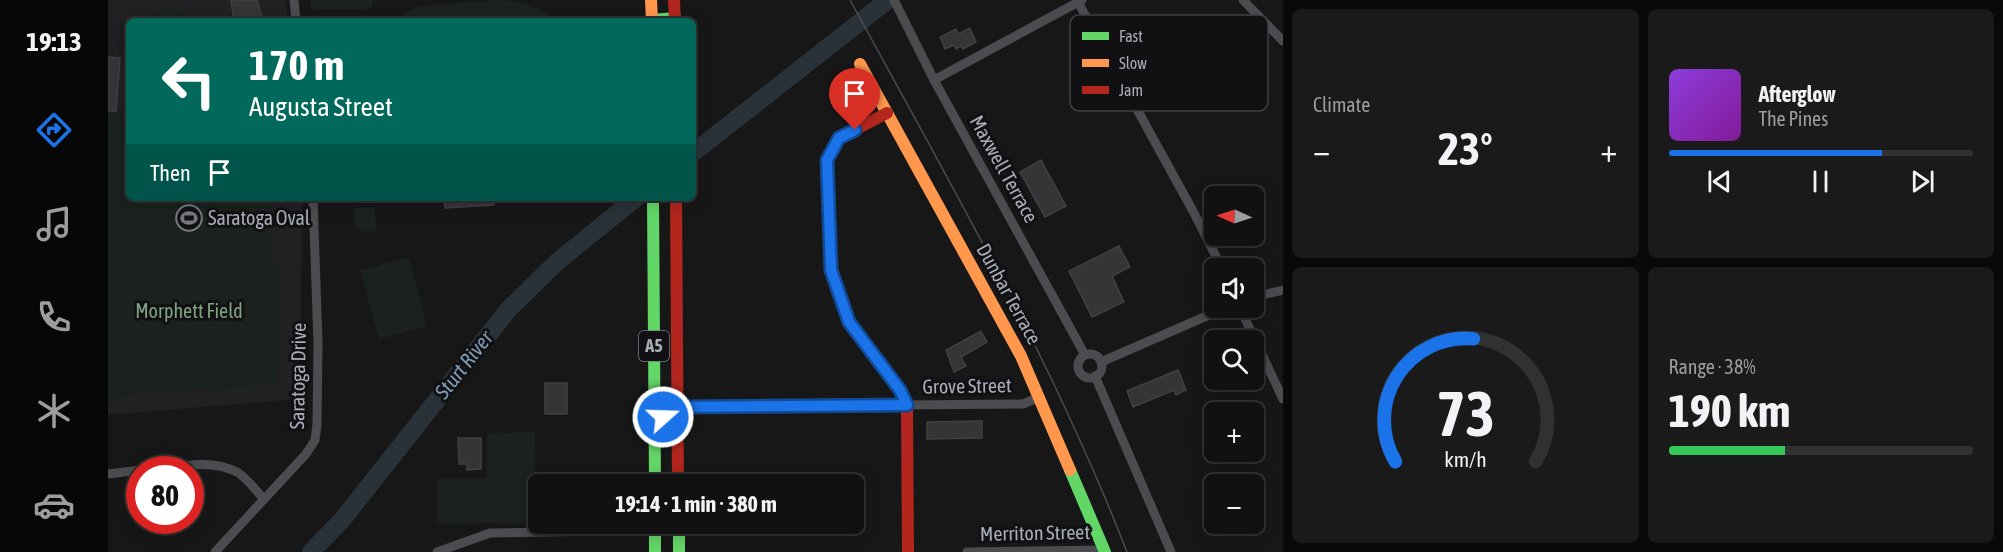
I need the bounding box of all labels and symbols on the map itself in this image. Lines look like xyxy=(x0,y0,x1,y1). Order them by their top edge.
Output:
legend xyxy=(1070,15,1268,111)
text: Fast xyxy=(1119,27,1143,45)
text: Slow xyxy=(1119,54,1147,72)
pin xyxy=(829,68,880,130)
text: Jam xyxy=(1119,81,1143,99)
street label: Maxwell Terrace xyxy=(966,111,1043,226)
north arrow xyxy=(1204,186,1264,246)
sports icon: Saratoga Oval xyxy=(174,203,204,233)
place label: Saratoga Oval xyxy=(208,206,311,229)
street label: Dunbar Terrace xyxy=(972,239,1047,348)
park label: Morphett Field xyxy=(135,299,243,322)
street label: Saratoga Drive xyxy=(285,323,310,429)
water label: Sturt River xyxy=(429,325,498,404)
road number: A5 xyxy=(639,331,669,361)
street label: Grove Street xyxy=(922,373,1012,398)
position arrow xyxy=(631,385,695,449)
speed limit sign: 80 xyxy=(126,456,204,534)
street label: Merriton Street xyxy=(980,520,1090,545)

